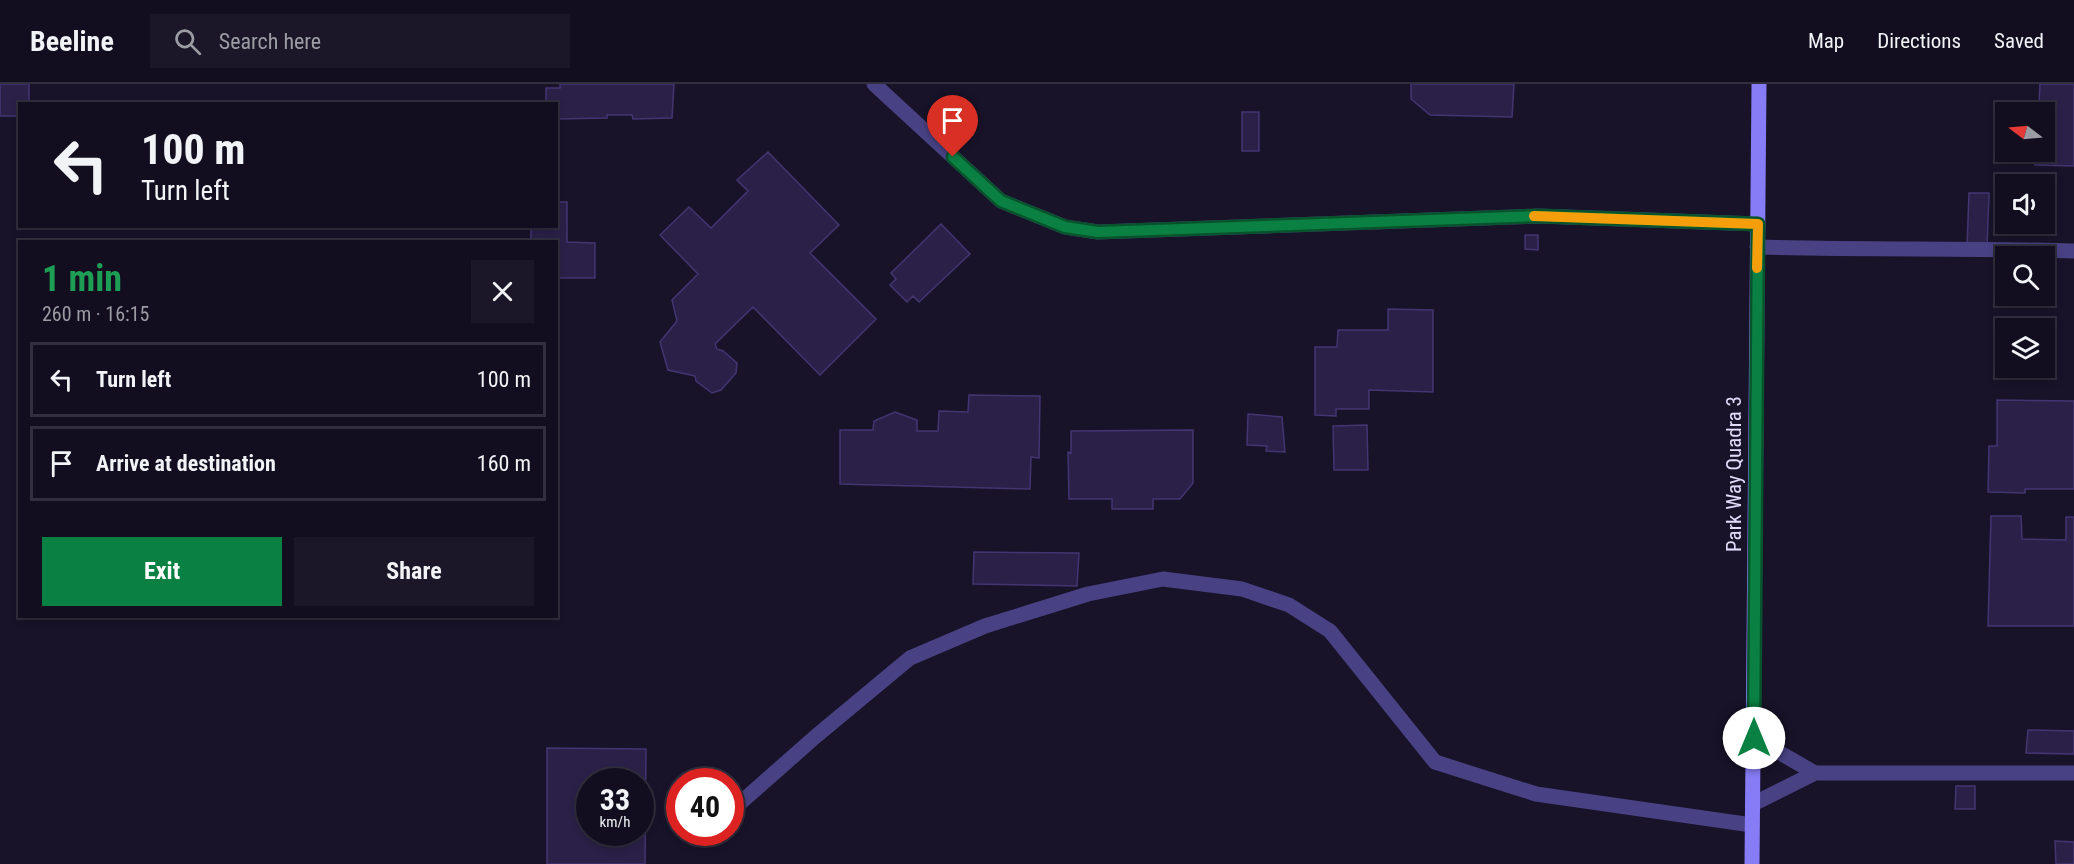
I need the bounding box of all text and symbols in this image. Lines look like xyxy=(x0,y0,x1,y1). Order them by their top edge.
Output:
search box xyxy=(150,14,570,68)
text: Beeline xyxy=(30,25,114,58)
icon: search xyxy=(171,25,204,58)
text: Search here xyxy=(219,29,321,54)
text: Map xyxy=(1808,29,1844,53)
text: Directions xyxy=(1877,29,1961,53)
text: Saved xyxy=(1994,29,2044,53)
pin xyxy=(927,95,978,157)
north arrow xyxy=(1995,102,2055,162)
map controls xyxy=(1995,102,2055,378)
icon: arrive xyxy=(936,104,969,137)
text: 100 m xyxy=(141,125,246,174)
icon: left xyxy=(42,126,120,204)
button: sound xyxy=(1995,174,2055,234)
text: Turn left xyxy=(141,175,230,207)
button: search xyxy=(1995,246,2055,306)
text: 1 min xyxy=(42,258,122,300)
button: close xyxy=(471,260,534,323)
text: 260 m · 16:15 xyxy=(42,302,149,326)
button: layers xyxy=(1995,318,2055,378)
icon: left xyxy=(45,363,78,396)
text: Turn left xyxy=(96,367,171,392)
text: 100 m xyxy=(477,367,531,392)
street label: Park Way Quadra 3 xyxy=(1722,396,1746,552)
icon: arrive xyxy=(45,447,78,480)
text: Arrive at destination xyxy=(96,451,276,476)
text: 160 m xyxy=(477,451,531,476)
button: Exit xyxy=(42,537,282,606)
button: Share xyxy=(294,537,534,606)
position arrow xyxy=(1722,706,1786,770)
speed limit sign: 40 xyxy=(666,768,744,846)
text: 33 xyxy=(600,782,630,817)
text: km/h xyxy=(600,813,630,831)

